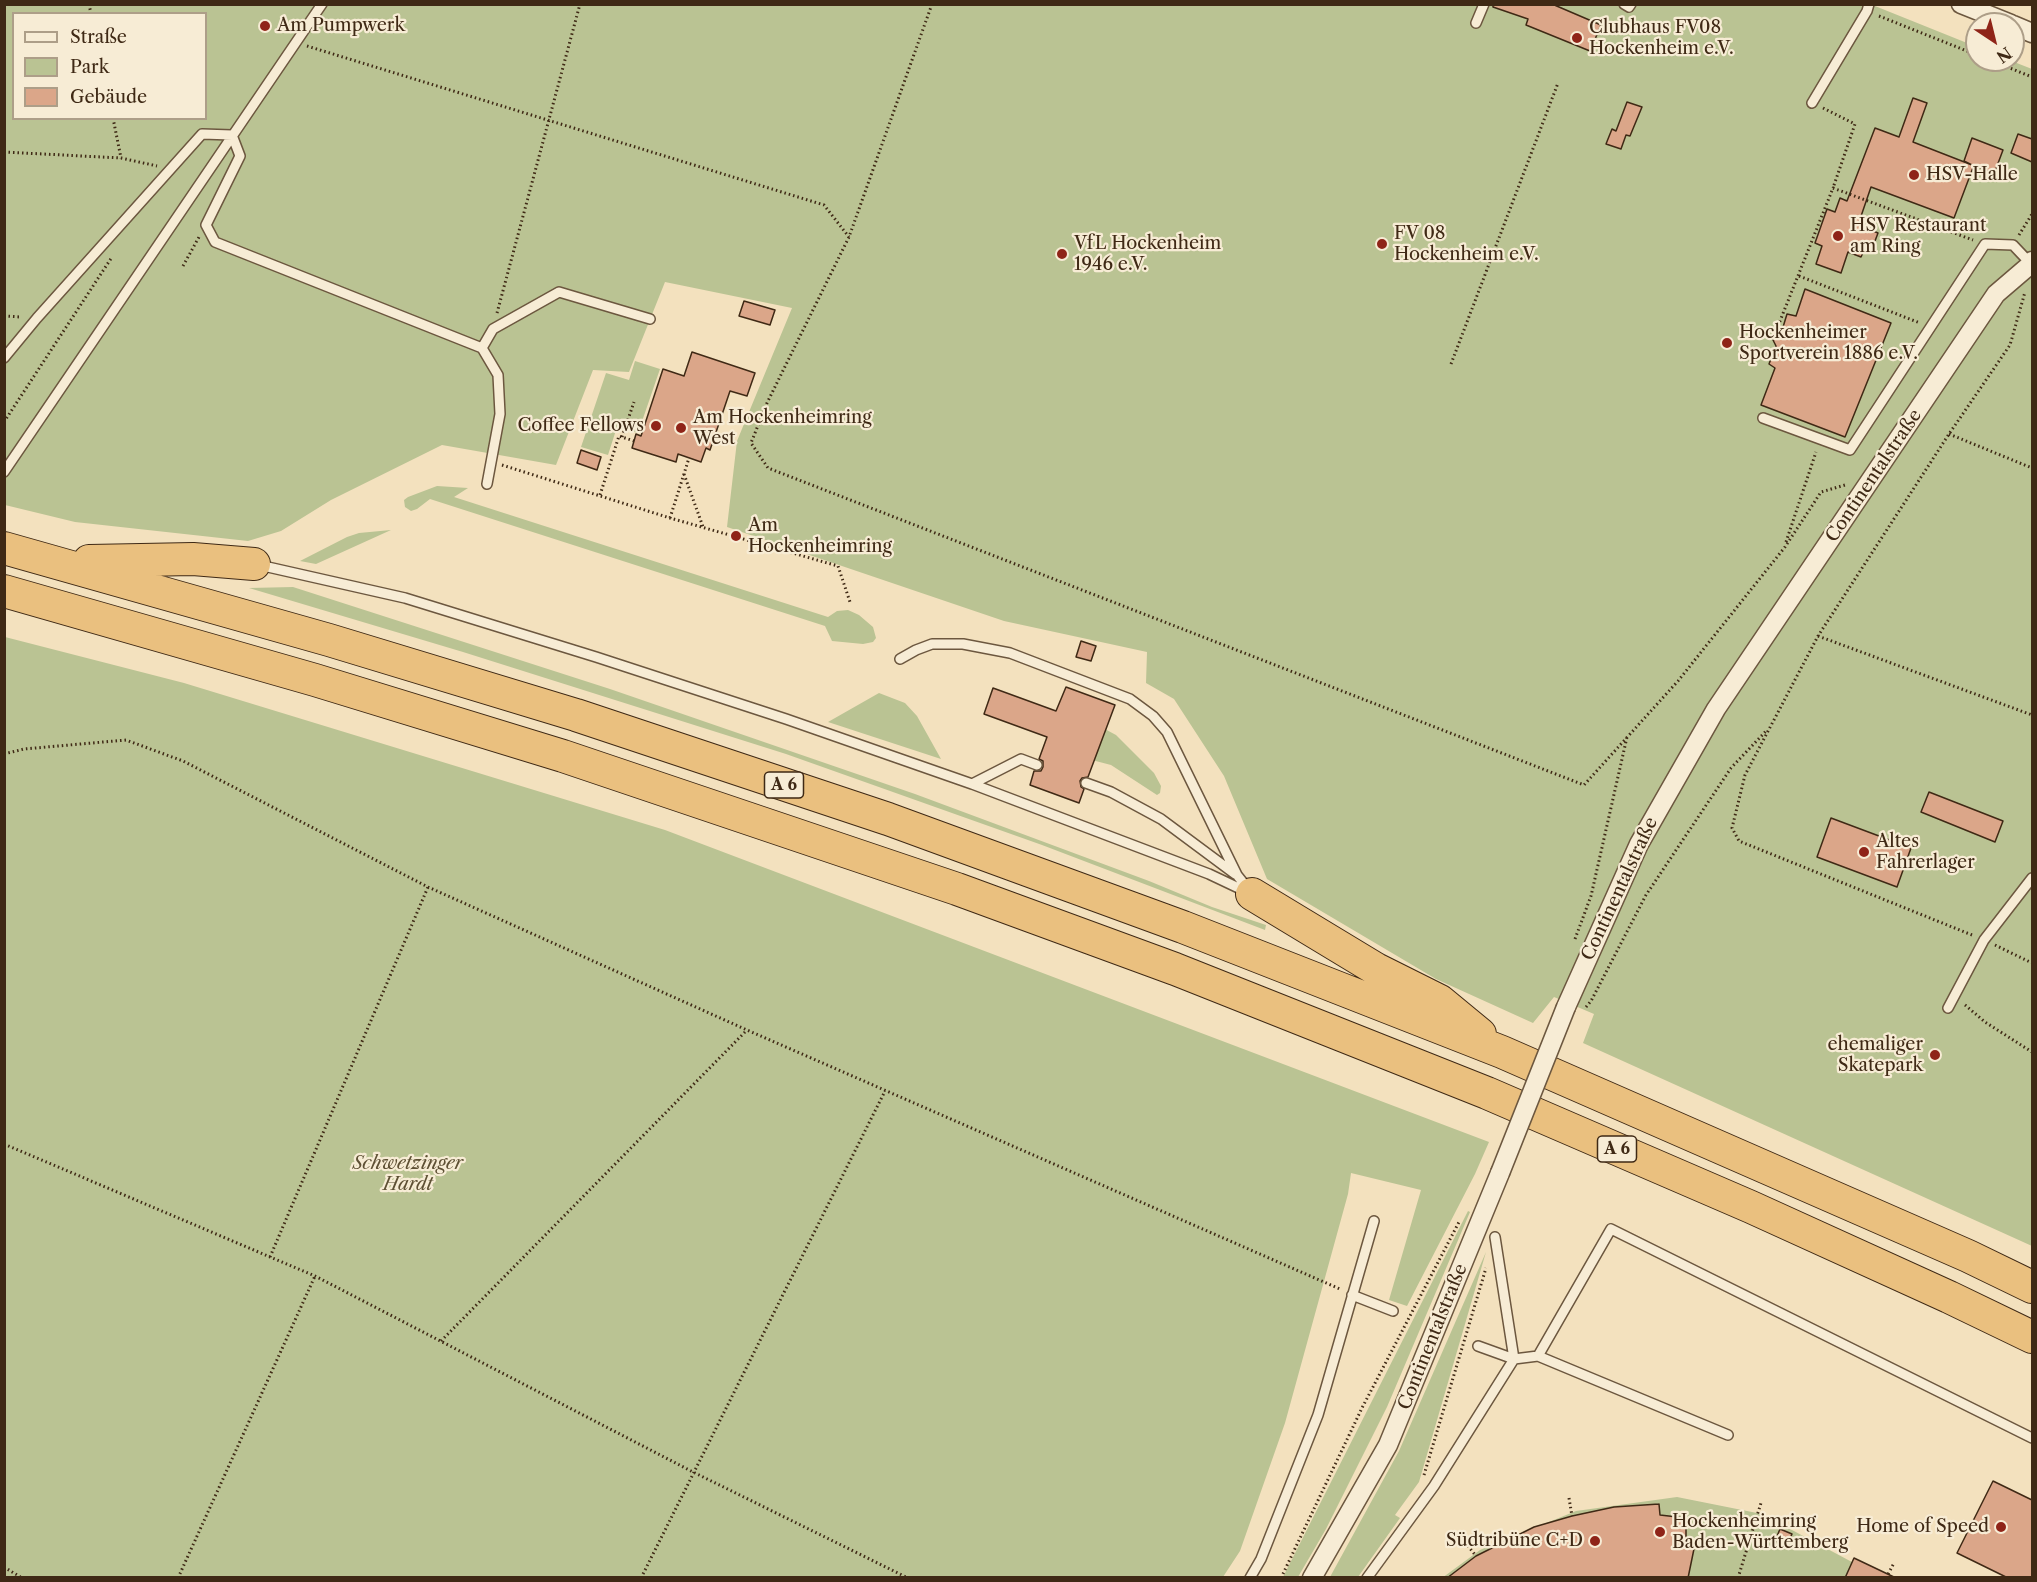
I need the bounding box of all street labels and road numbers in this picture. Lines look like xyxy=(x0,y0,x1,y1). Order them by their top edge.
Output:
street label: Continentalstraße xyxy=(1822,405,1926,547)
road number: A 6 xyxy=(764,772,804,798)
street label: Continentalstraße xyxy=(1577,814,1663,964)
road number: A 6 xyxy=(1598,1136,1636,1162)
street label: Continentalstraße xyxy=(1394,1261,1472,1413)

